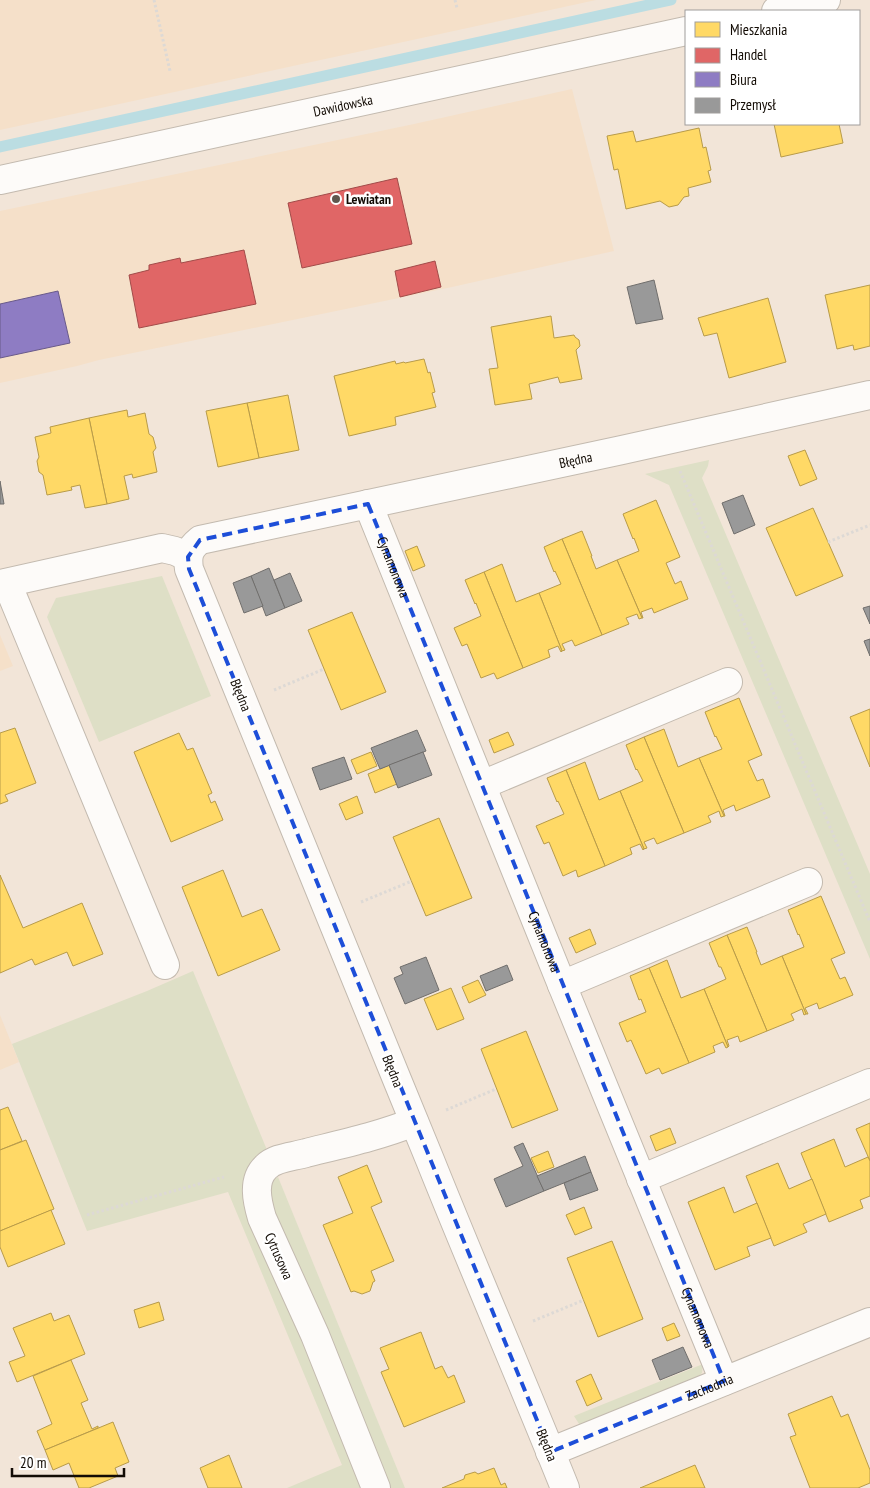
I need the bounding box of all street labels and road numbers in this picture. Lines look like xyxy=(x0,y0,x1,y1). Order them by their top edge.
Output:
street label: Dawidowska xyxy=(312,90,374,121)
street label: Błędna xyxy=(557,448,594,472)
street label: Cynamonowa xyxy=(373,534,414,600)
street label: Błędna xyxy=(226,676,256,714)
street label: Cynamonowa xyxy=(524,909,565,975)
street label: Błędna xyxy=(378,1052,408,1090)
street label: Cytrusowa xyxy=(261,1230,297,1282)
street label: Cynamonowa xyxy=(678,1285,719,1351)
street label: Zachodnia xyxy=(683,1370,736,1405)
street label: Błędna xyxy=(532,1426,562,1464)

